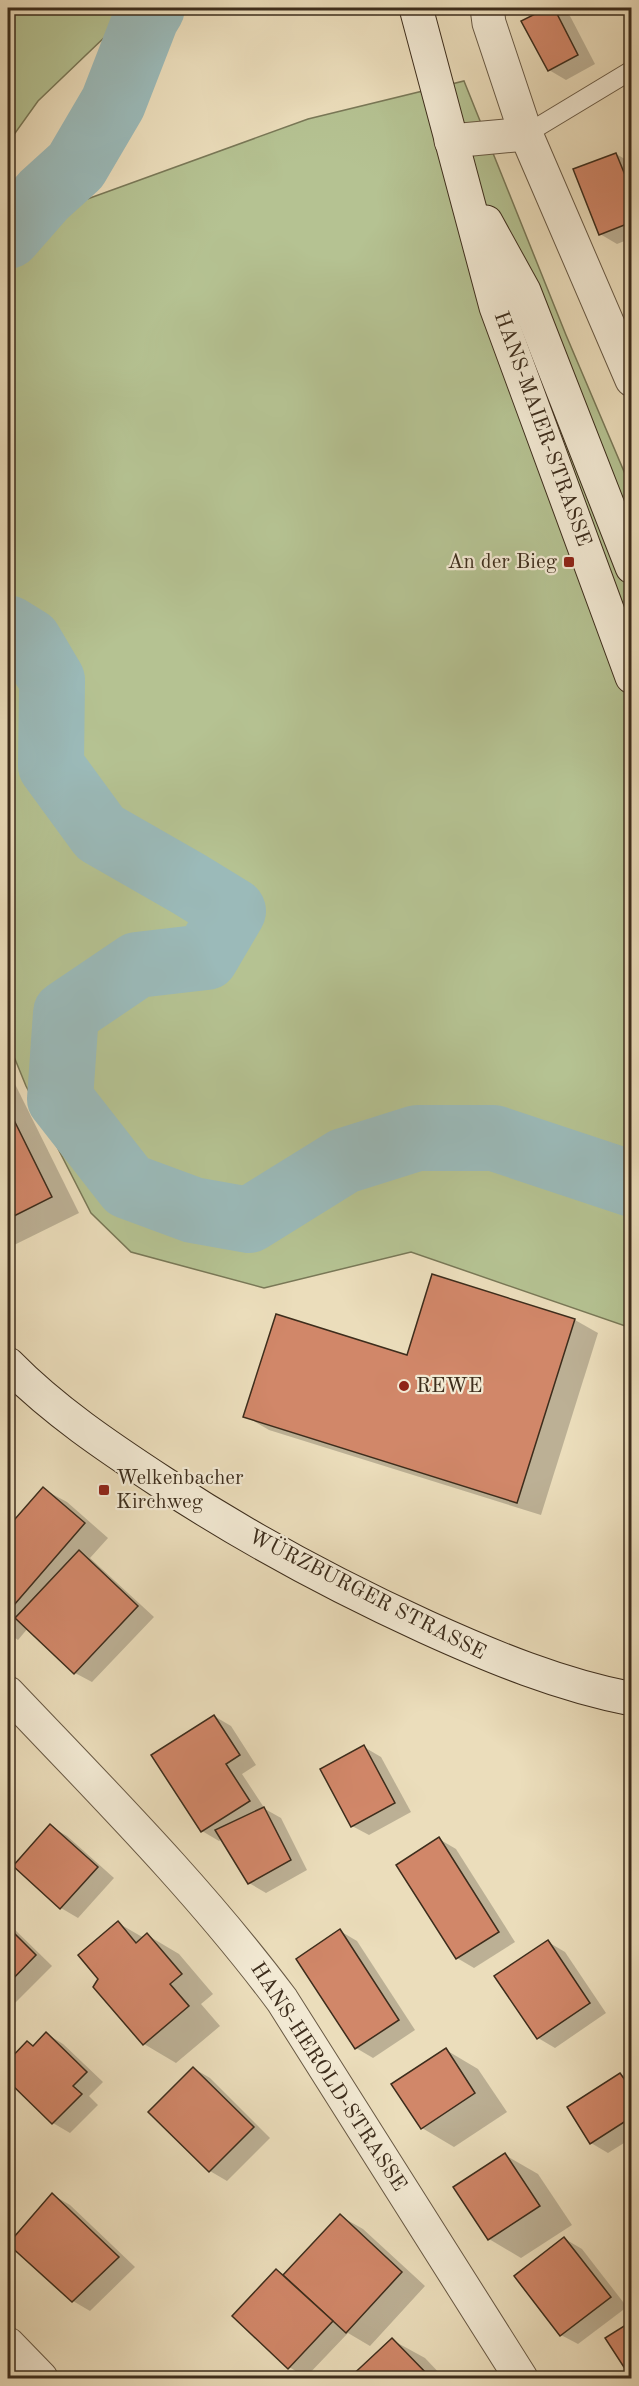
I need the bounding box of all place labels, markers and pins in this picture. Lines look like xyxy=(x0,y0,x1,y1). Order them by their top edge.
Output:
place label: An der Bieg xyxy=(447,552,558,573)
marker: An der Bieg xyxy=(562,555,576,569)
place label: REWE xyxy=(416,1376,482,1397)
marker: REWE xyxy=(397,1379,411,1393)
place label: Welkenbacher Kirchweg xyxy=(116,1468,244,1513)
marker: Welkenbacher Kirchweg xyxy=(97,1483,111,1497)

